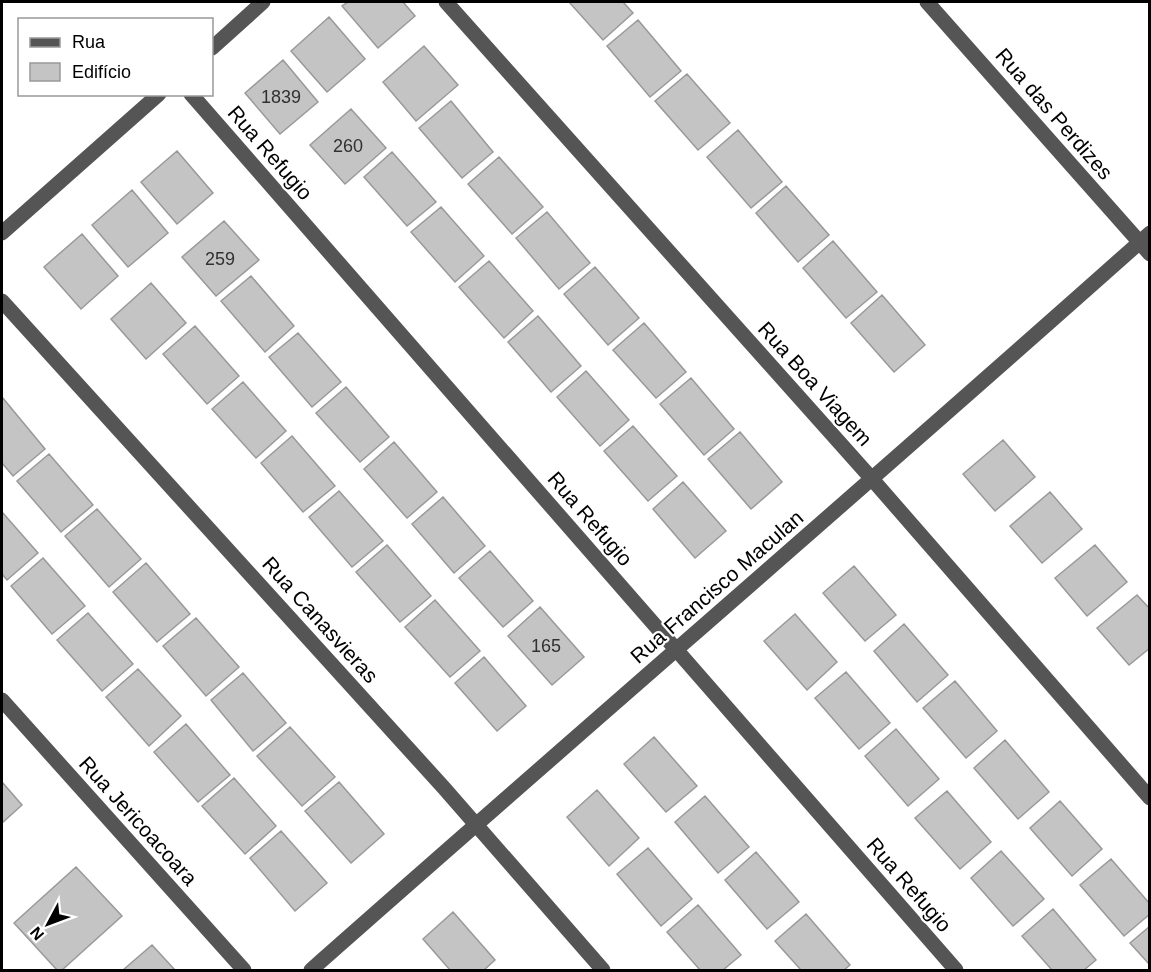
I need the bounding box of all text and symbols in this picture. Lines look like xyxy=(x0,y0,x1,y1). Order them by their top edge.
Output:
legend xyxy=(18,18,213,96)
text: Rua xyxy=(72,32,106,52)
street label: Rua das Perdizes xyxy=(991,44,1117,184)
text: Edifício xyxy=(72,62,131,82)
house number: 1839 xyxy=(261,87,301,107)
street label: Rua Refugio xyxy=(223,101,317,204)
house number: 260 xyxy=(333,136,363,156)
house number: 259 xyxy=(205,249,235,269)
street label: Rua Boa Viagem xyxy=(754,317,877,450)
street label: Rua Refugio xyxy=(543,467,637,570)
street label: Rua Francisco Maculan xyxy=(626,506,807,668)
street label: Rua Canasvieras xyxy=(258,552,383,687)
house number: 165 xyxy=(531,636,561,656)
street label: Rua Jericoacoara xyxy=(75,752,202,890)
street label: Rua Refugio xyxy=(862,833,956,936)
north arrow xyxy=(18,894,78,954)
text: N xyxy=(27,924,47,943)

